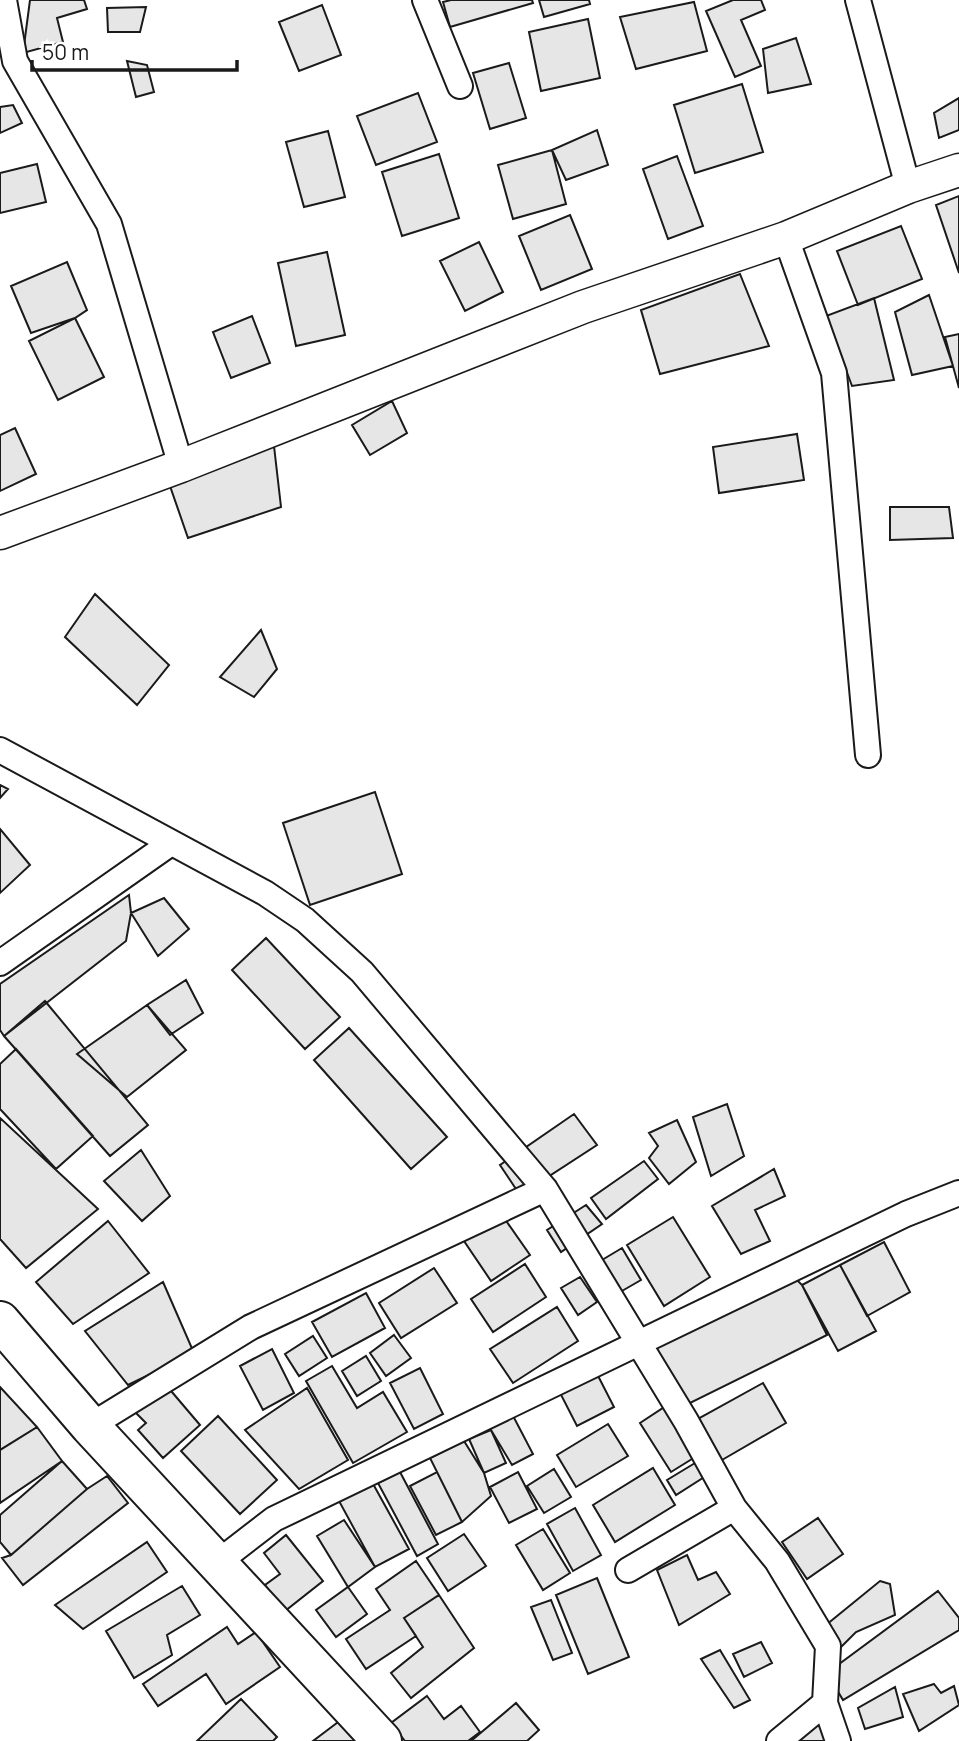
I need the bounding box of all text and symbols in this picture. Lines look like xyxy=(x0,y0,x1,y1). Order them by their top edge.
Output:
scale bar xyxy=(32,28,236,72)
text: 50 m xyxy=(42,38,89,66)

